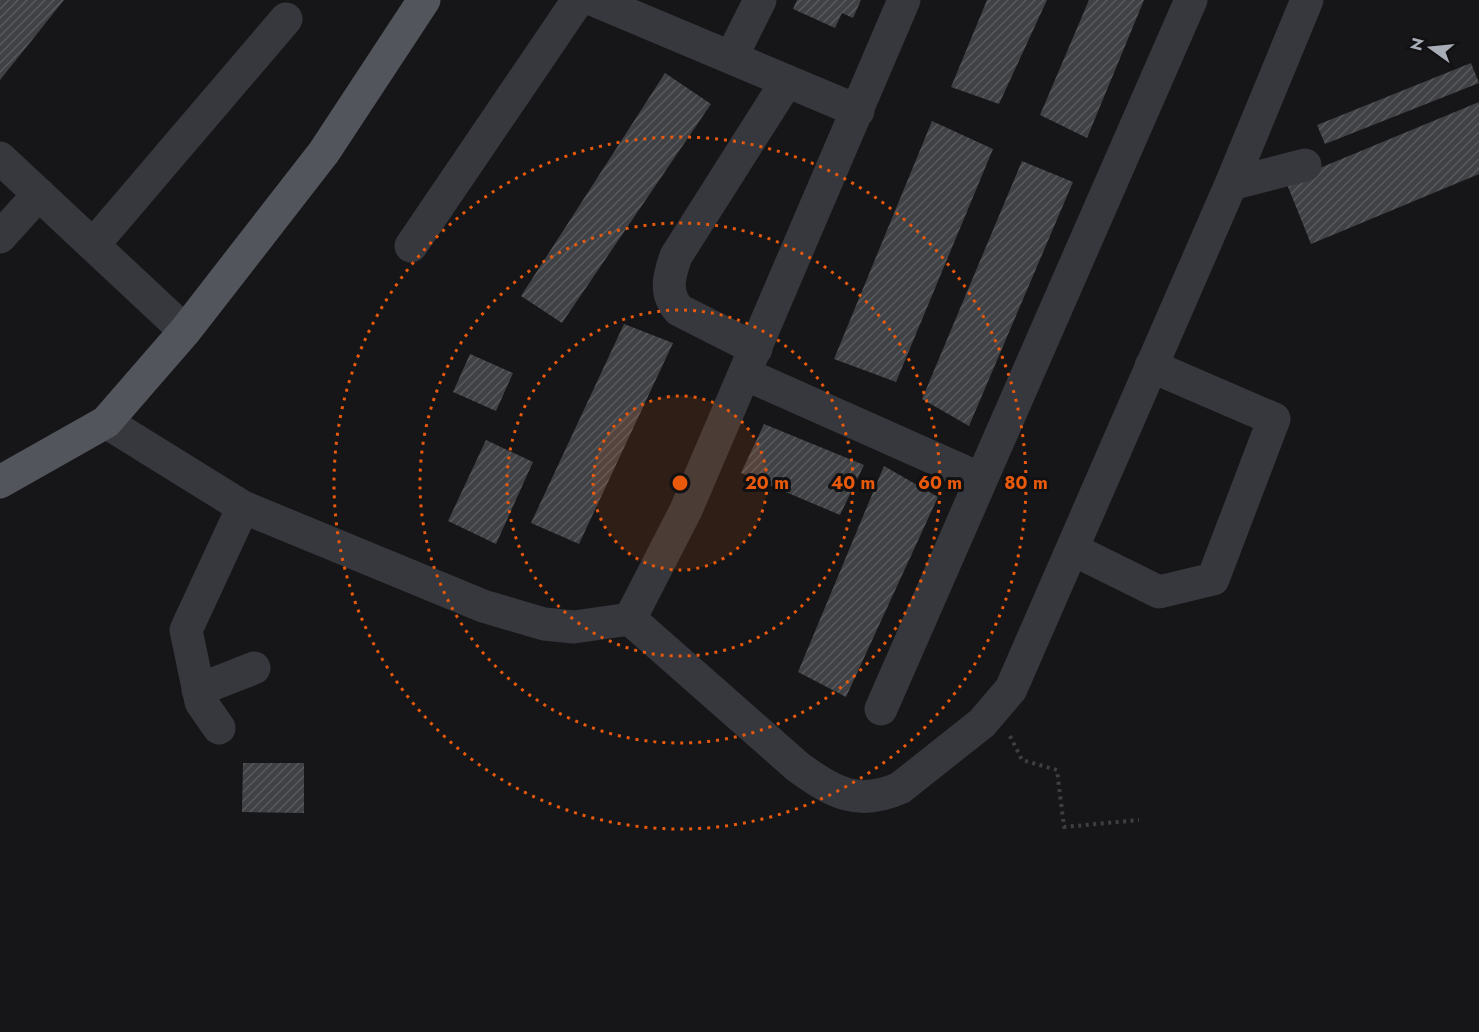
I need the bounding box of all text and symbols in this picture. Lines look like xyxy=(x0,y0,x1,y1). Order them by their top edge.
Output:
north arrow xyxy=(1401,18,1461,78)
text: N xyxy=(1404,35,1430,53)
text: 20 m xyxy=(745,470,789,496)
text: 40 m xyxy=(831,470,875,496)
text: 60 m xyxy=(918,470,962,496)
text: 80 m xyxy=(1004,470,1048,496)
centre of rings xyxy=(670,473,690,493)

